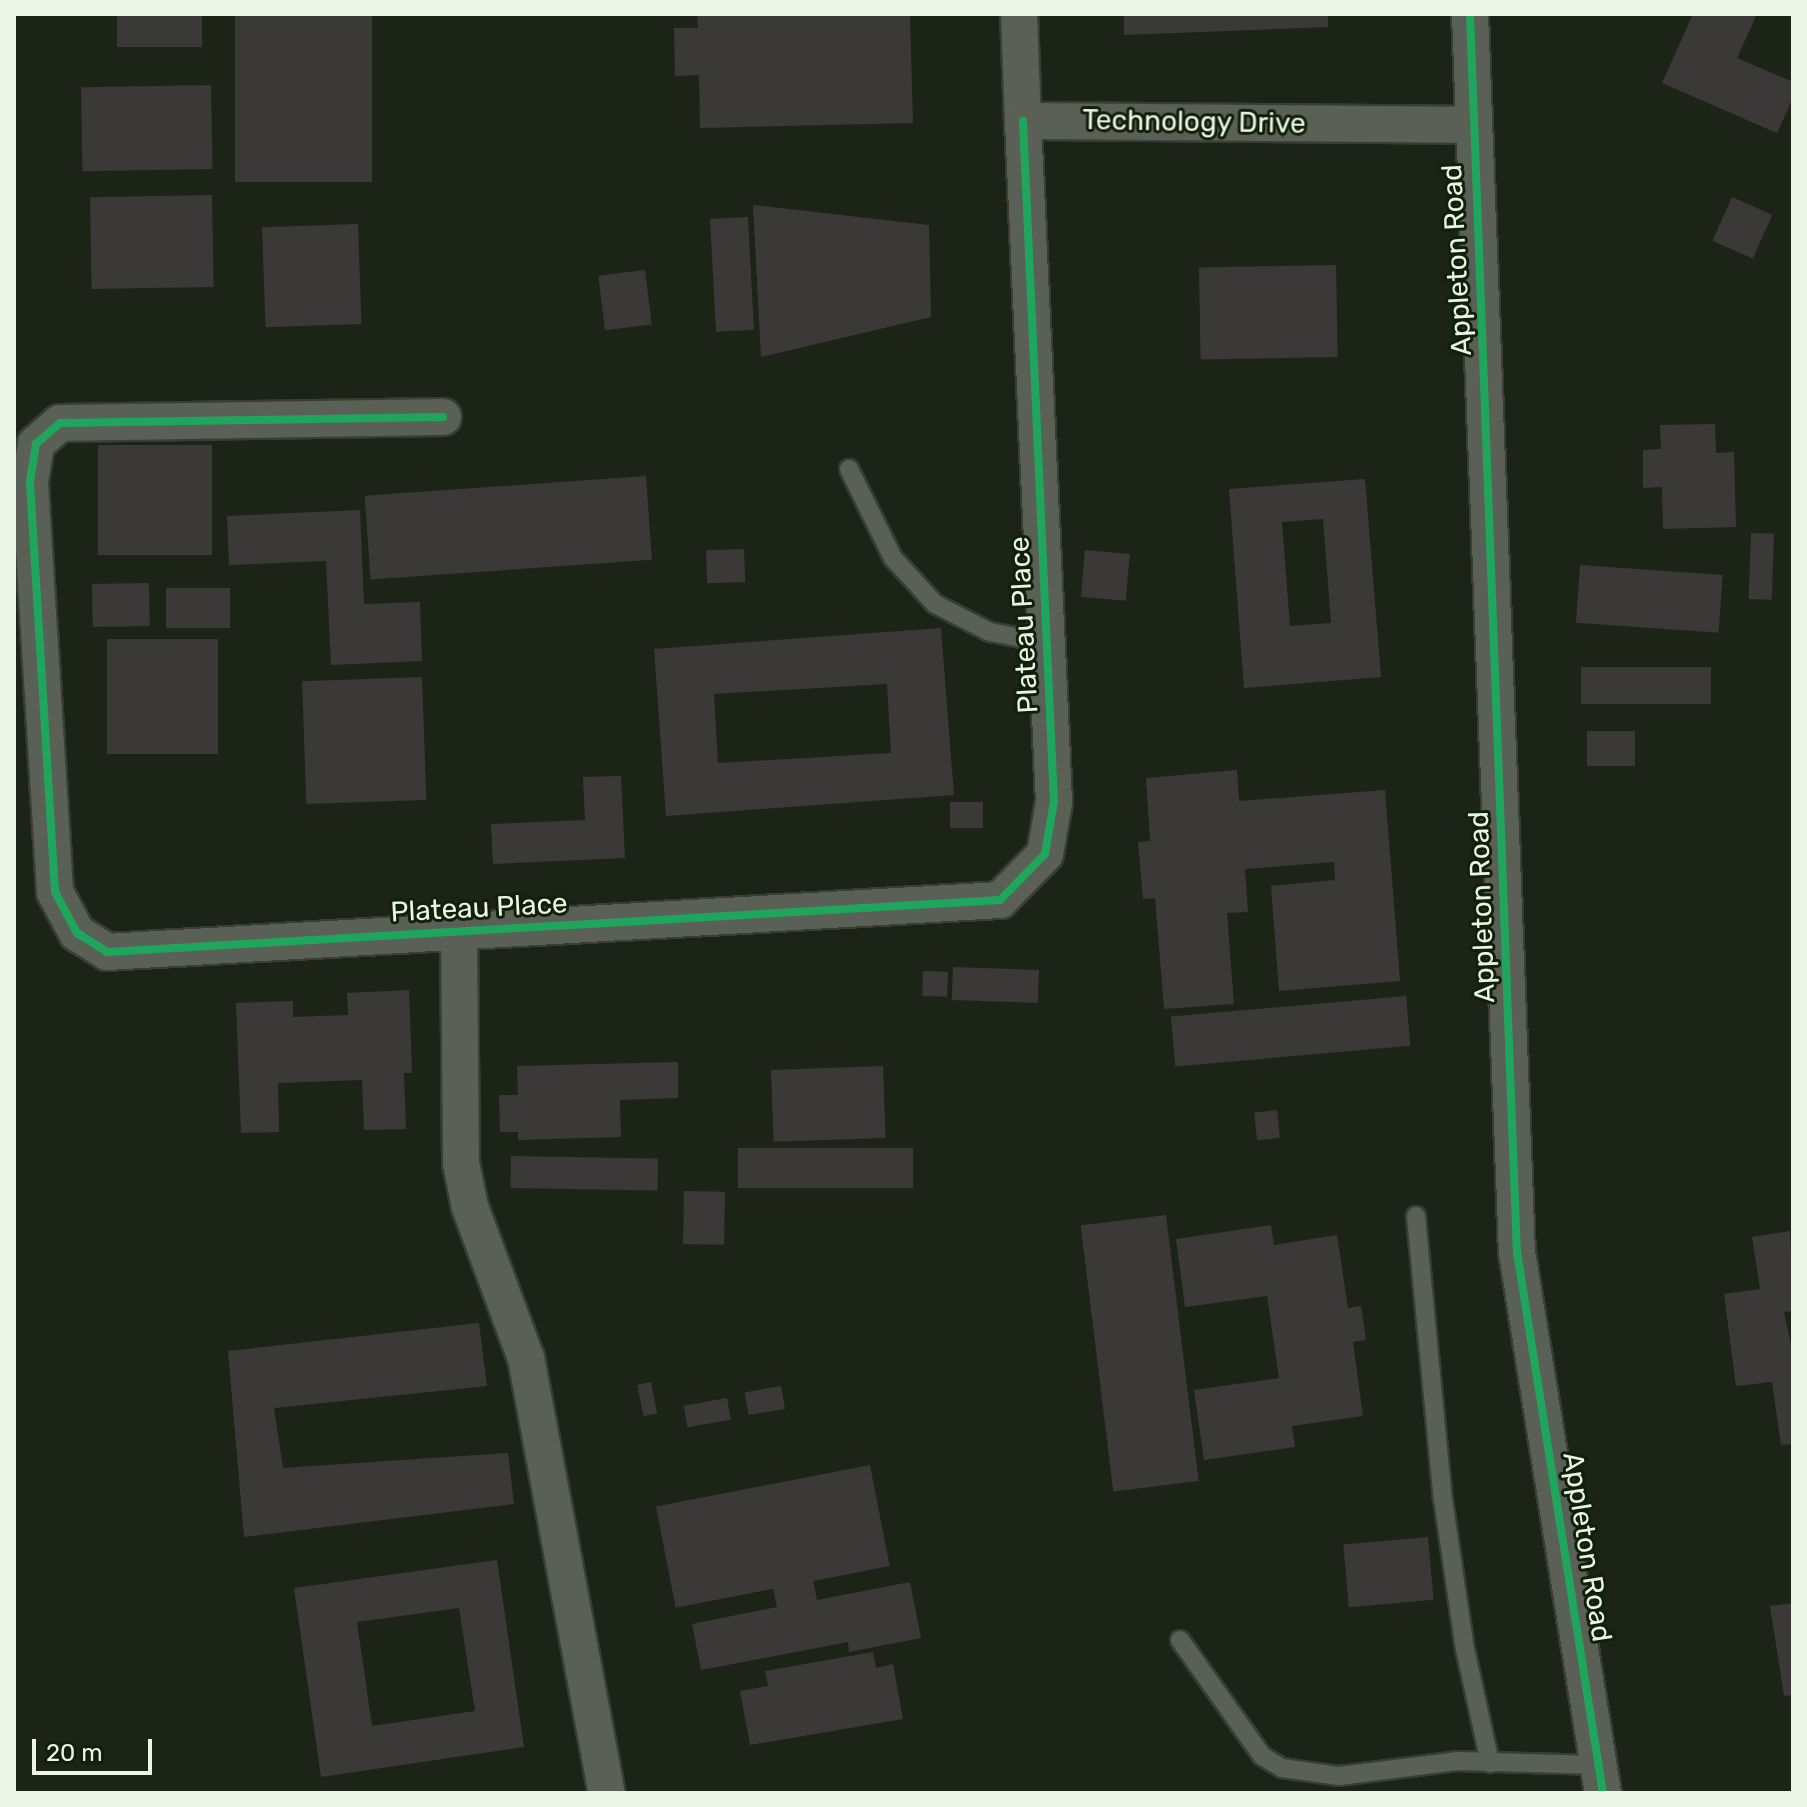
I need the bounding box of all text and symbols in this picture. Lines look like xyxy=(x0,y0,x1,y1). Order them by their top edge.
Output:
street label: Technology Drive xyxy=(1082,103,1306,141)
street label: Appleton Road xyxy=(1435,163,1479,357)
street label: Plateau Place xyxy=(1003,536,1045,714)
street label: Appleton Road xyxy=(1462,811,1502,1003)
street label: Plateau Place xyxy=(390,887,568,929)
street label: Appleton Road xyxy=(1555,1450,1619,1644)
scale bar xyxy=(36,1723,156,1773)
text: 20 m xyxy=(46,1739,103,1767)

